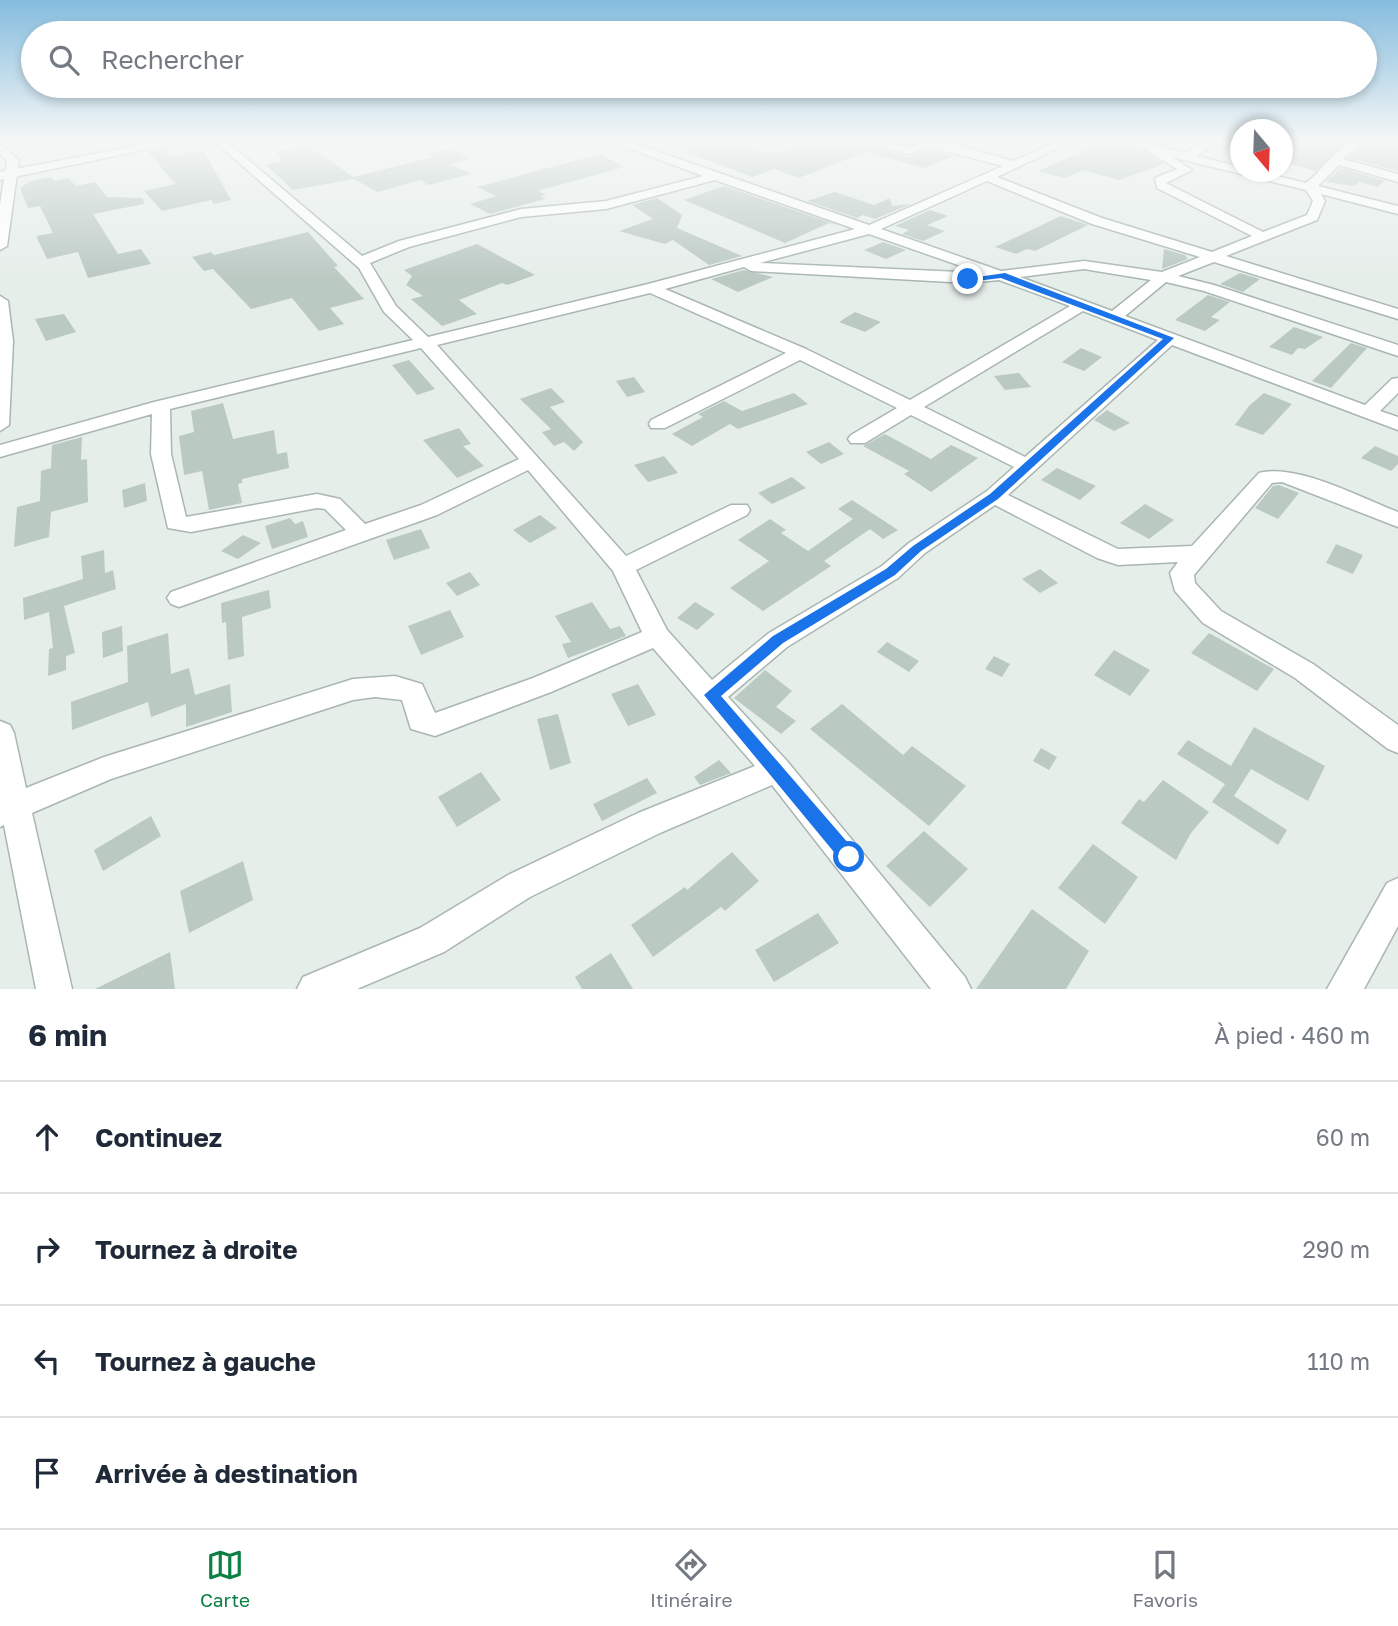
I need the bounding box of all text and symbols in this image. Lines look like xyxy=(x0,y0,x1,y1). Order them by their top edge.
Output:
search box xyxy=(21,21,1377,98)
icon: search xyxy=(45,41,83,79)
text: Rechercher xyxy=(101,44,244,75)
north arrow xyxy=(1230,119,1293,182)
route end xyxy=(952,263,983,294)
route start xyxy=(833,841,864,872)
text: 6 min xyxy=(28,1017,107,1053)
text: À pied · 460 m xyxy=(1214,1021,1370,1049)
icon: ahead xyxy=(28,1118,66,1156)
text: Continuez xyxy=(95,1122,222,1153)
text: 60 m xyxy=(1316,1123,1370,1151)
icon: right xyxy=(28,1230,66,1268)
text: Tournez à droite xyxy=(95,1234,298,1265)
text: 290 m xyxy=(1302,1235,1370,1263)
icon: left xyxy=(28,1342,66,1380)
text: Tournez à gauche xyxy=(95,1346,316,1377)
text: 110 m xyxy=(1307,1347,1370,1375)
icon: arrive xyxy=(28,1454,66,1492)
text: Arrivée à destination xyxy=(95,1458,358,1489)
tab: Carte xyxy=(200,1546,250,1611)
tab: Itinéraire xyxy=(650,1546,733,1611)
tab: Favoris xyxy=(1133,1546,1198,1611)

